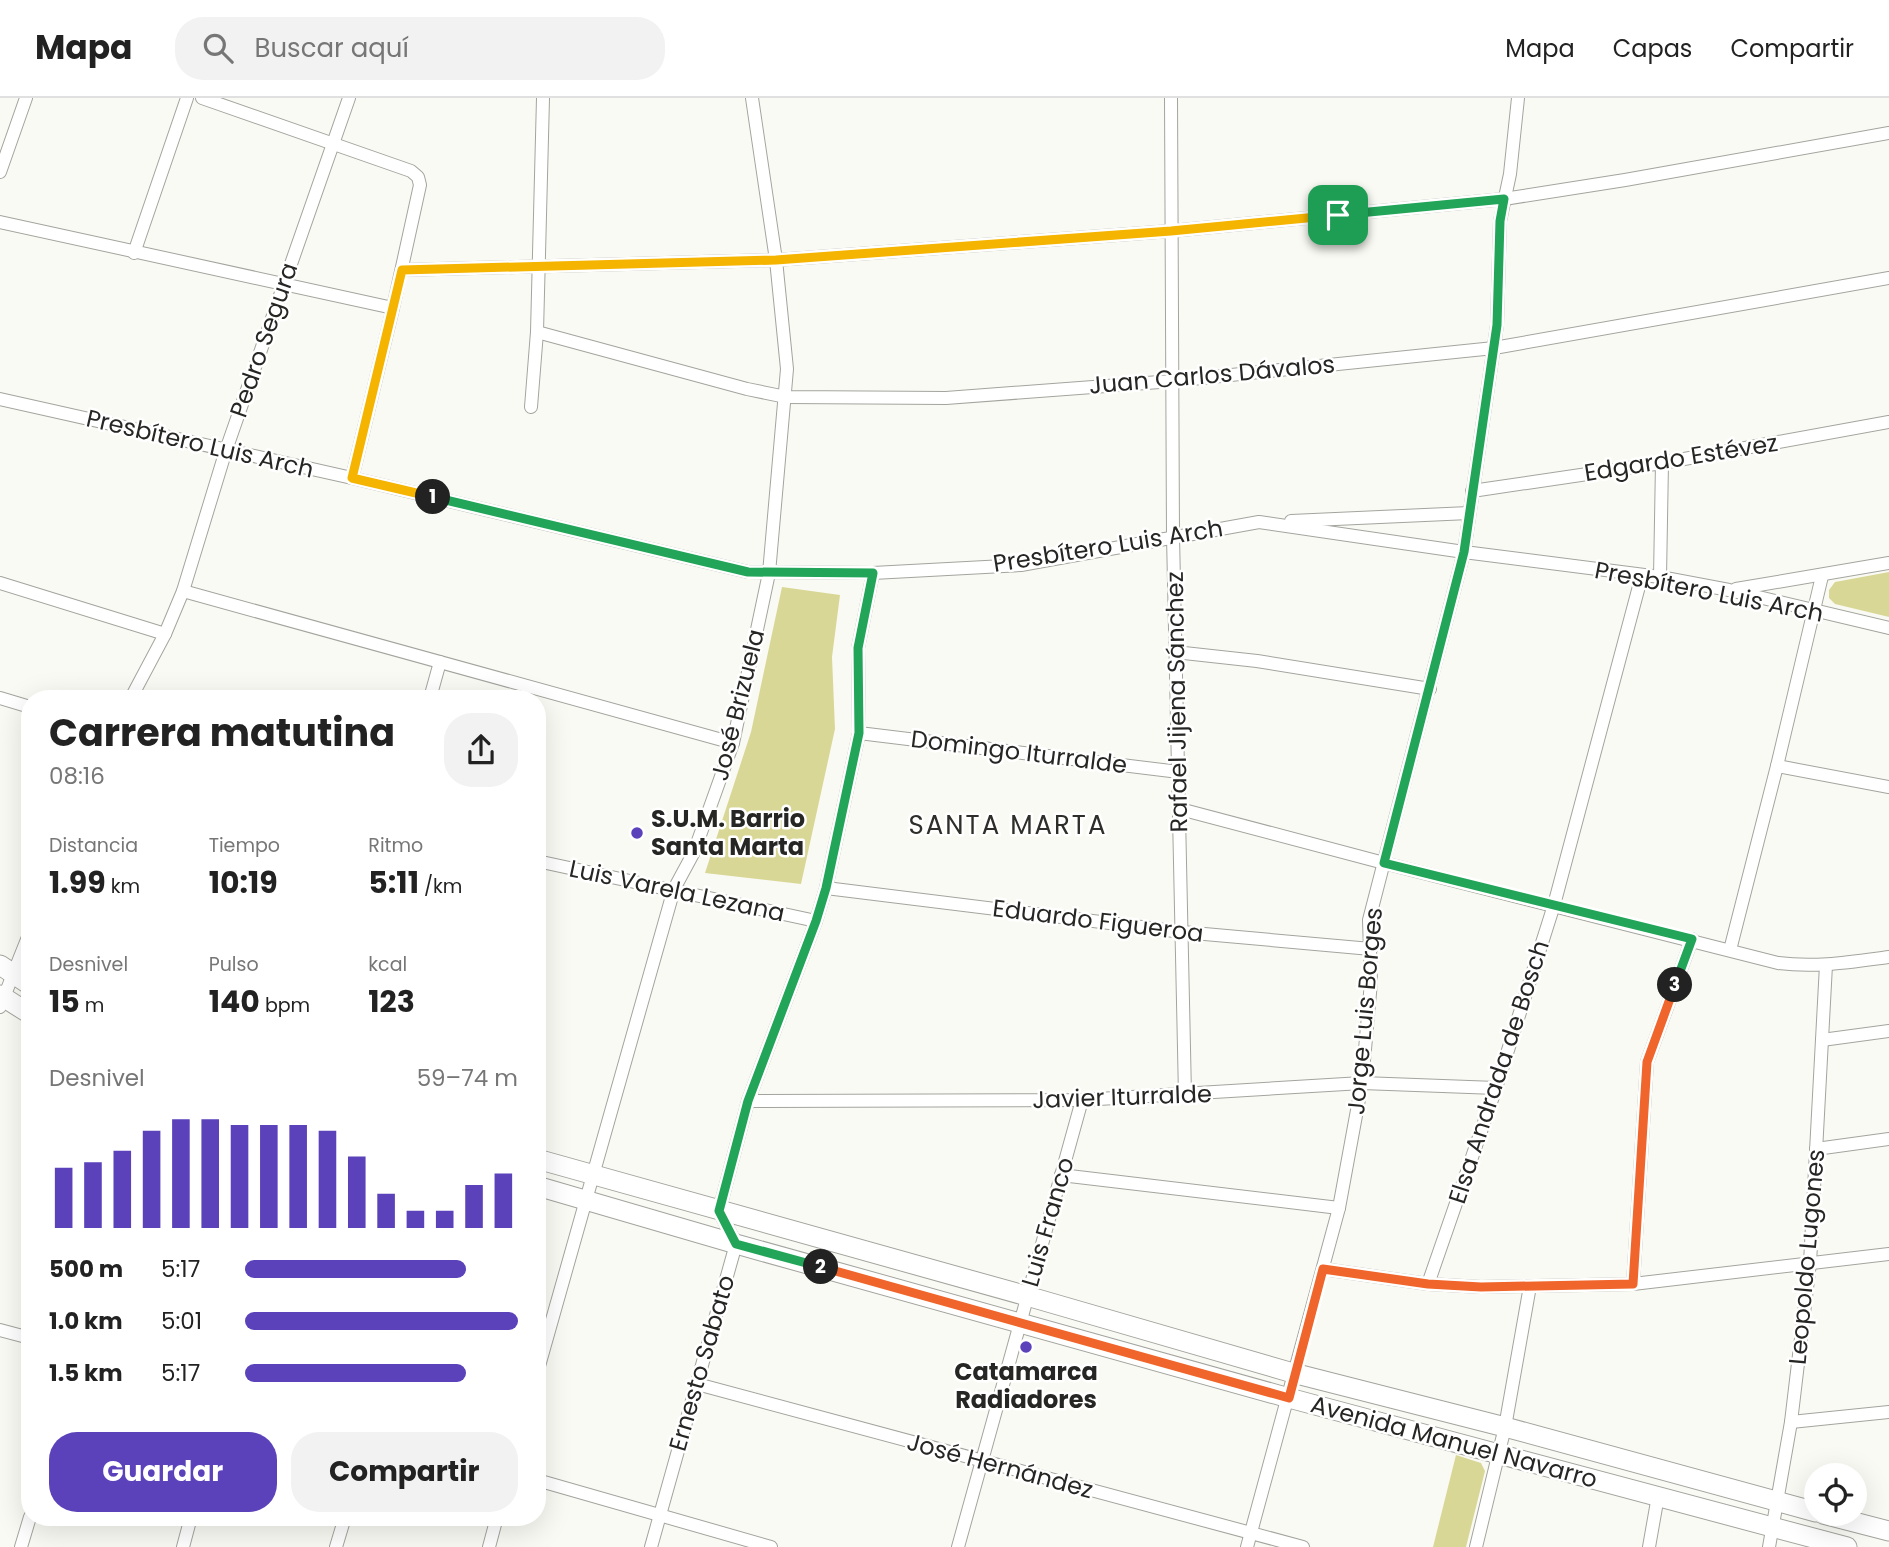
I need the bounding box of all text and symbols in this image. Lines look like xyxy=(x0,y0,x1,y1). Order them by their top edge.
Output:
search box xyxy=(175,17,665,80)
text: Mapa xyxy=(35,24,133,71)
icon: search xyxy=(199,29,237,67)
text: Buscar aquí xyxy=(255,30,409,66)
text: Mapa xyxy=(1505,32,1575,65)
text: Capas xyxy=(1613,32,1692,65)
text: Compartir xyxy=(1730,32,1854,65)
pin xyxy=(1308,185,1368,245)
icon: arrive xyxy=(1319,196,1357,234)
street label: Pedro Segura xyxy=(222,258,305,422)
street label: Juan Carlos Dávalos xyxy=(1088,347,1336,402)
street label: Presbítero Luis Arch xyxy=(83,401,317,486)
street label: Edgardo Estévez xyxy=(1582,426,1780,489)
pin: 1 xyxy=(416,480,450,514)
text: 1 xyxy=(429,483,436,510)
street label: Presbítero Luis Arch xyxy=(991,511,1225,580)
street label: Presbítero Luis Arch xyxy=(1592,553,1826,630)
street label: Rafael Jijena Sánchez xyxy=(1158,571,1195,833)
street label: José Brizuela xyxy=(703,626,772,784)
text: Carrera matutina xyxy=(49,706,395,759)
button: share xyxy=(444,713,518,787)
street label: Domingo Iturralde xyxy=(909,722,1129,781)
text: 08:16 xyxy=(49,760,105,792)
place label: S.U.M. Barrio Santa Marta xyxy=(651,802,805,863)
district label: SANTA MARTA xyxy=(909,807,1107,843)
marker: S.U.M. Barrio Santa Marta xyxy=(629,825,645,841)
text: Distancia xyxy=(49,832,138,859)
text: Tiempo xyxy=(209,832,280,859)
text: Ritmo xyxy=(368,832,423,859)
street label: Luis Varela Lezana xyxy=(566,852,788,929)
text: 1.99 xyxy=(49,861,106,904)
text: 10:19 xyxy=(209,861,278,904)
text: 5:11 xyxy=(368,861,419,904)
text: km xyxy=(106,873,140,900)
text: /km xyxy=(419,873,462,900)
street label: Eduardo Figueroa xyxy=(991,891,1205,950)
street label: Jorge Luis Borges xyxy=(1339,906,1390,1116)
street label: Elsa Andrada de Bosch xyxy=(1440,936,1557,1208)
text: Desnivel xyxy=(49,951,128,978)
text: Pulso xyxy=(209,951,259,978)
text: kcal xyxy=(368,951,407,978)
pin: 3 xyxy=(1658,968,1692,1002)
text: 3 xyxy=(1669,971,1680,998)
text: 15 xyxy=(49,980,80,1023)
text: 140 xyxy=(209,980,260,1023)
text: 123 xyxy=(368,980,415,1023)
text: m xyxy=(80,992,104,1019)
text: bpm xyxy=(260,992,310,1019)
text: Desnivel xyxy=(49,1062,145,1094)
text: 59–74 m xyxy=(417,1062,518,1094)
street label: Javier Iturralde xyxy=(1032,1077,1212,1116)
street label: Leopoldo Lugones xyxy=(1781,1148,1832,1366)
street label: Luis Franco xyxy=(1013,1153,1082,1290)
pin: 2 xyxy=(804,1250,838,1284)
text: 500 m xyxy=(49,1253,123,1285)
text: 5:17 xyxy=(161,1253,200,1285)
text: 2 xyxy=(815,1253,826,1280)
street label: Ernesto Sabato xyxy=(661,1271,742,1455)
text: 1.0 km xyxy=(49,1305,123,1337)
text: 5:01 xyxy=(161,1305,202,1337)
marker: Catamarca Radiadores xyxy=(1018,1339,1034,1355)
place label: Catamarca Radiadores xyxy=(954,1355,1098,1416)
text: 1.5 km xyxy=(49,1357,123,1389)
text: 5:17 xyxy=(161,1357,200,1389)
street label: Avenida Manuel Navarro xyxy=(1307,1387,1601,1496)
street label: José Hernández xyxy=(903,1425,1097,1506)
button: Guardar xyxy=(49,1432,277,1512)
button: Compartir xyxy=(291,1432,518,1512)
map controls xyxy=(1804,1463,1867,1526)
button: locate xyxy=(1804,1463,1867,1526)

